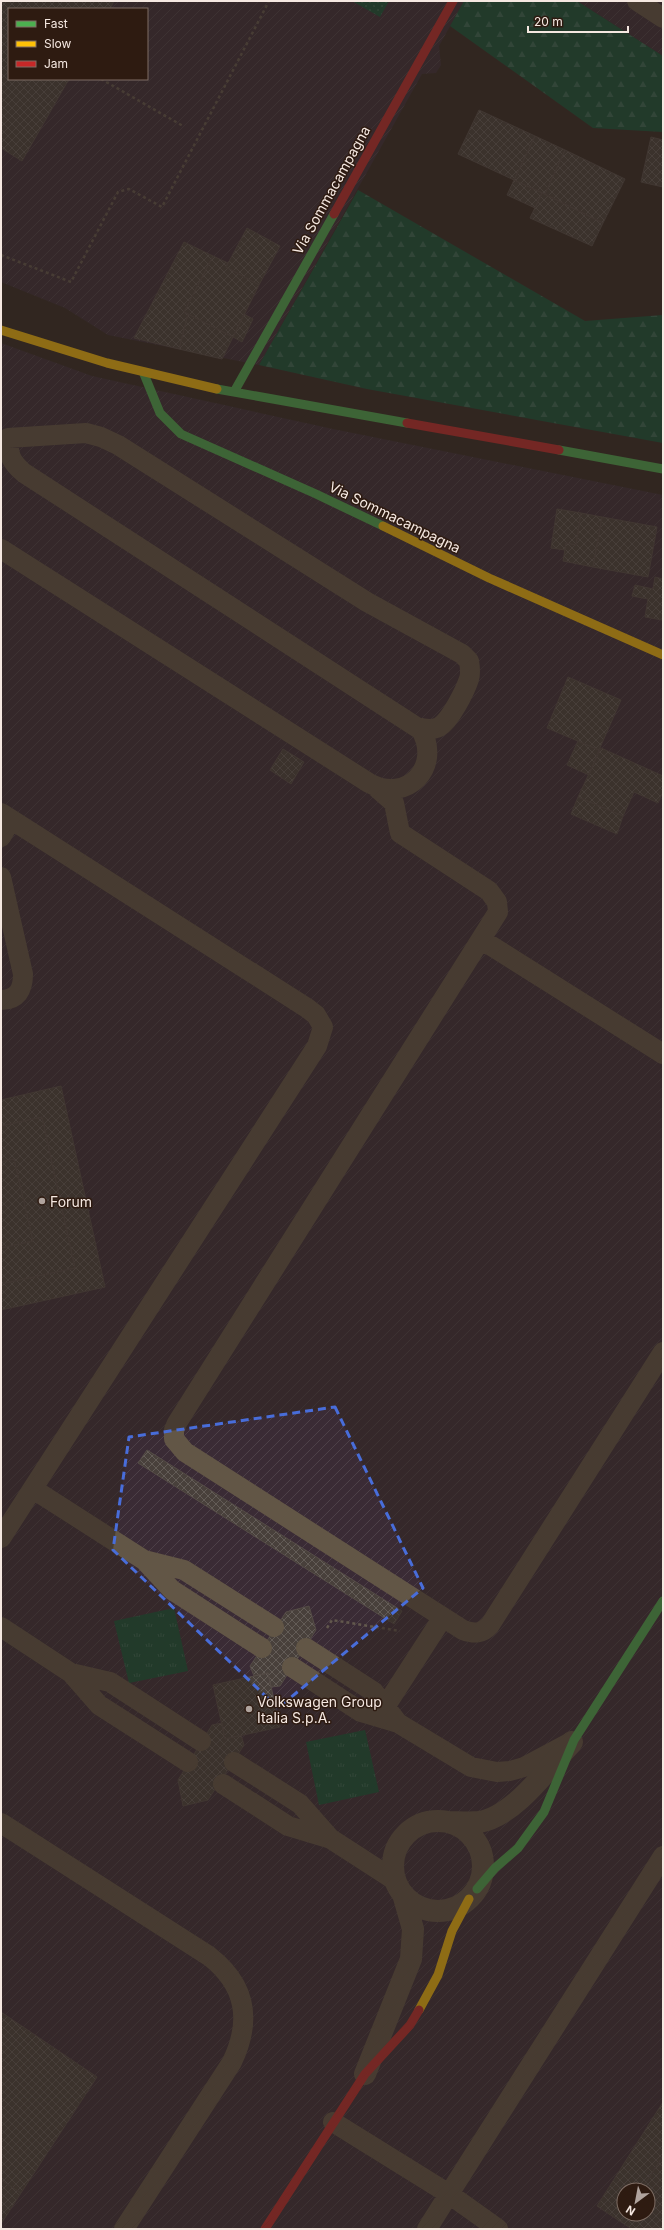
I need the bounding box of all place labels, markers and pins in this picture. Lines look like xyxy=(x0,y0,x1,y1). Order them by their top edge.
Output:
place label: Forum xyxy=(50,1193,92,1210)
marker: Forum xyxy=(37,1196,47,1206)
place label: Volkswagen Group Italia S.p.A. xyxy=(257,1693,382,1726)
marker: Volkswagen Group Italia S.p.A. xyxy=(244,1704,254,1714)

